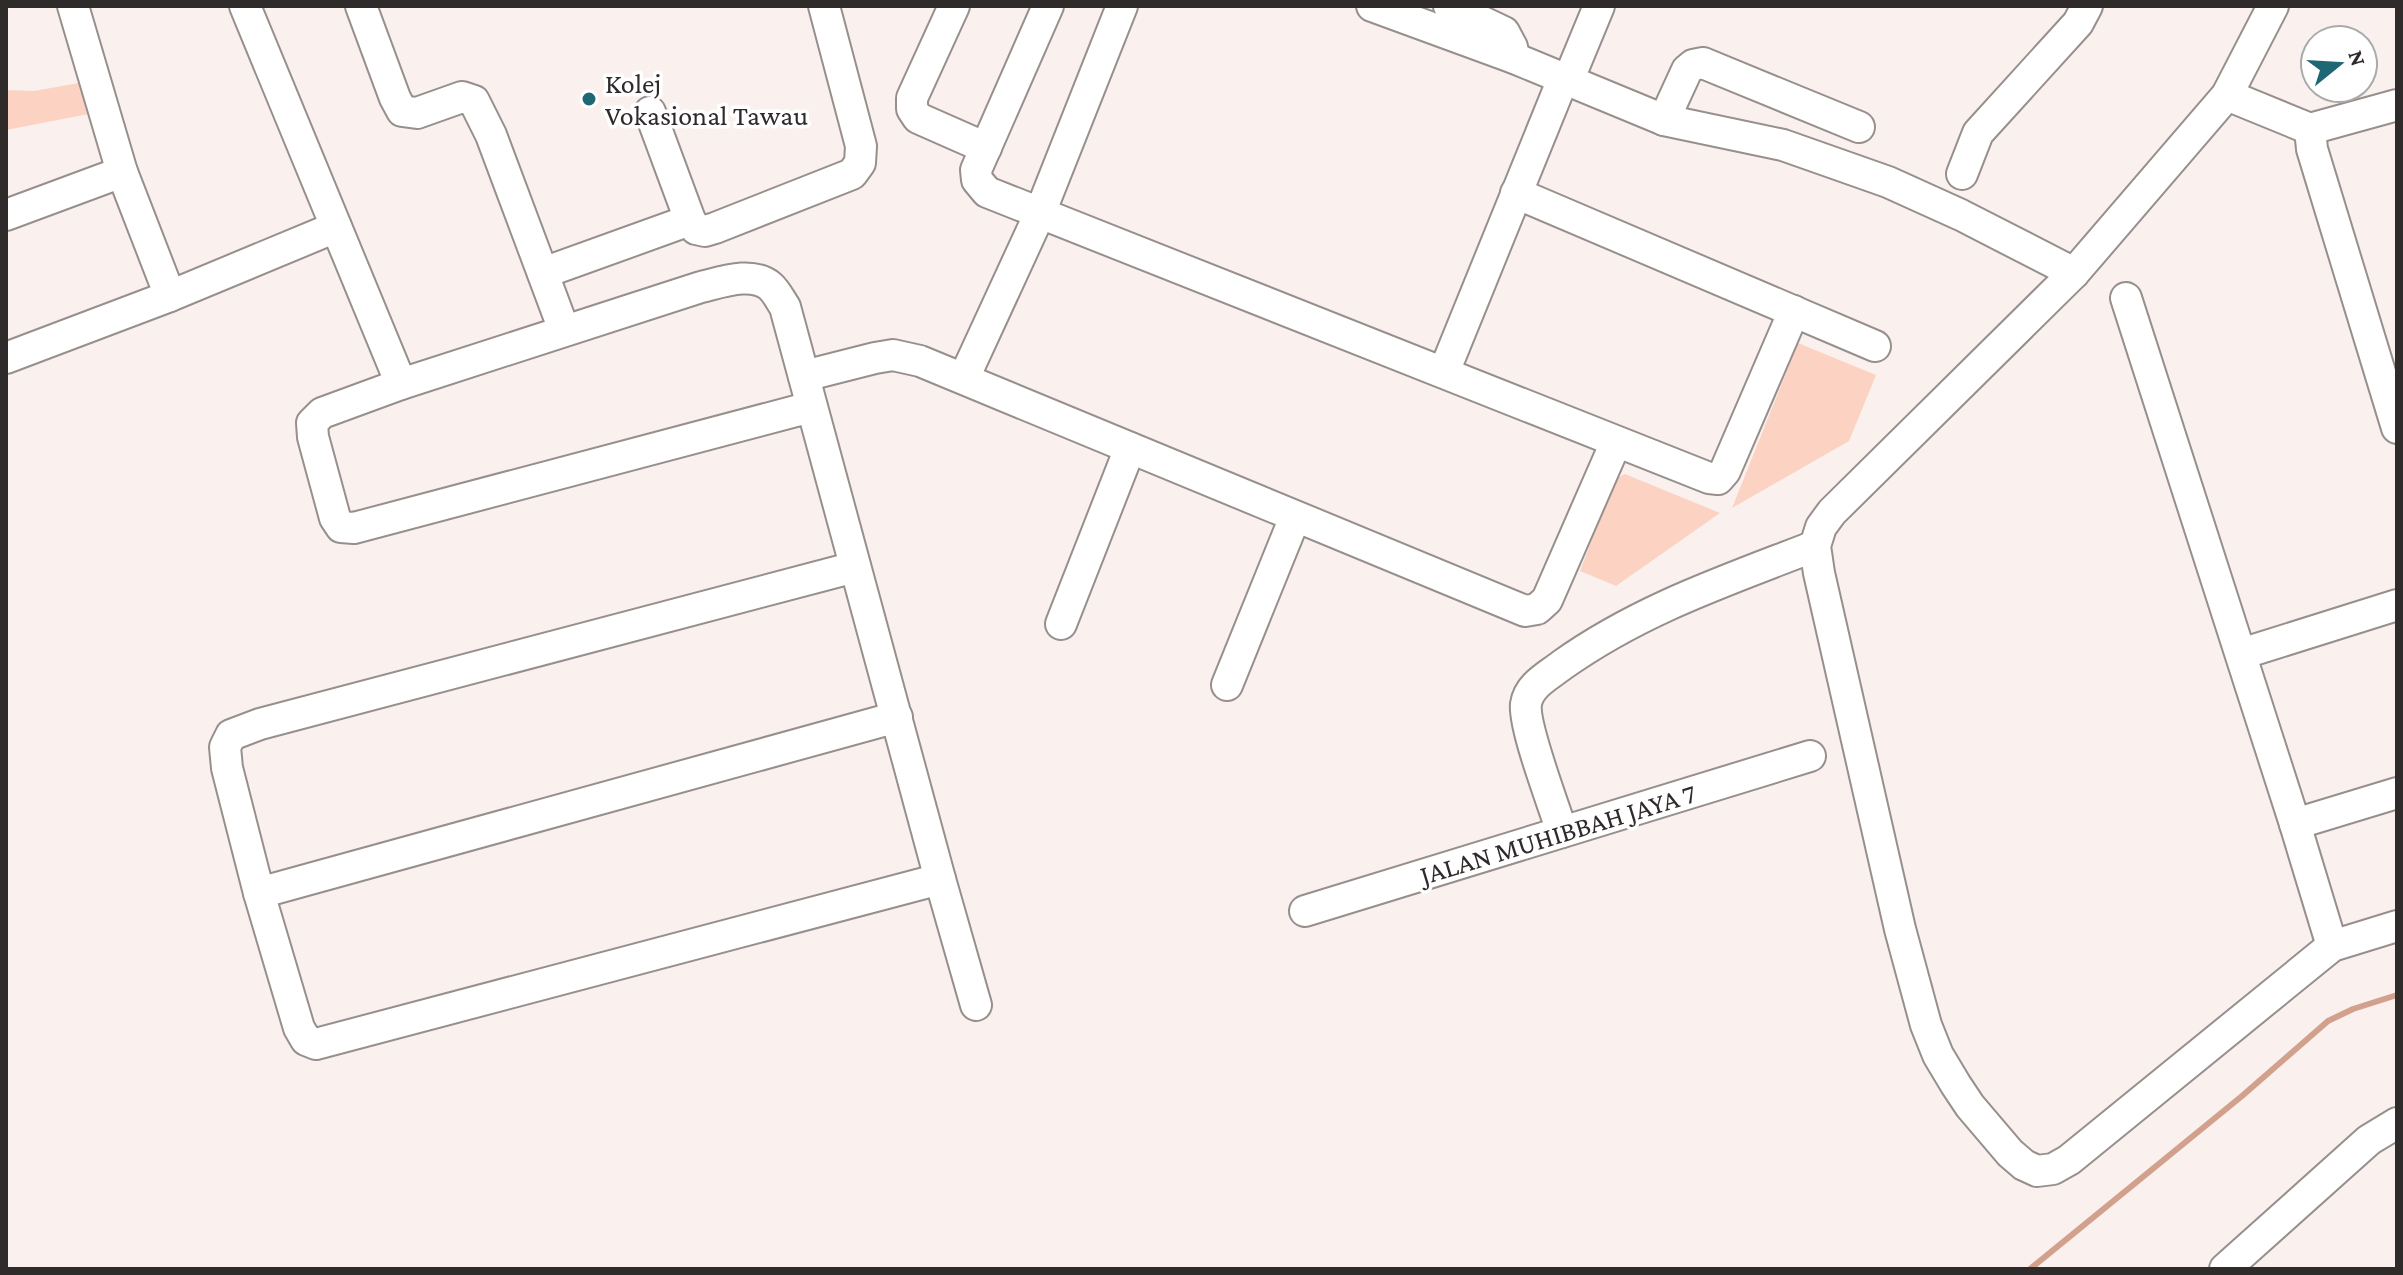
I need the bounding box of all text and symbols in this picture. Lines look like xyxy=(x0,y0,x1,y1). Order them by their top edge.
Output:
north arrow xyxy=(2299,24,2379,104)
text: N xyxy=(2343,47,2372,69)
place label: Kolej Vokasional Tawau xyxy=(605,68,808,131)
marker: Kolej Vokasional Tawau xyxy=(580,90,598,108)
street label: JALAN MUHIBBAH JAYA 7 xyxy=(1413,777,1700,892)

